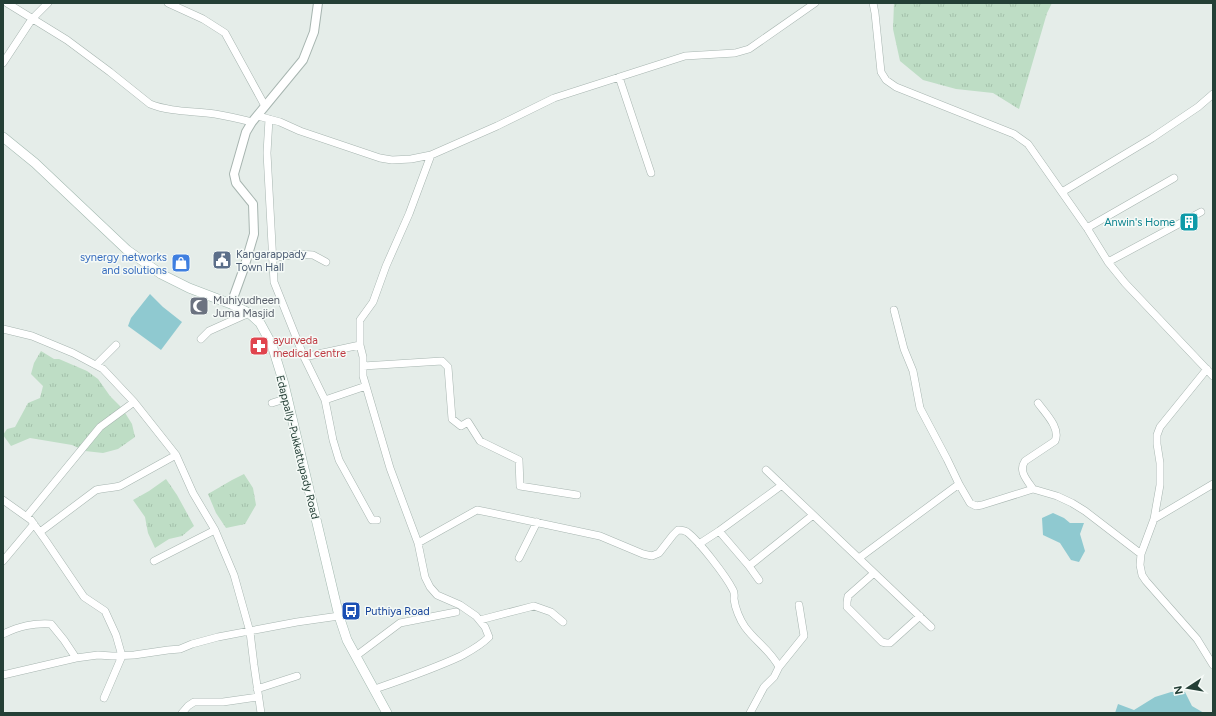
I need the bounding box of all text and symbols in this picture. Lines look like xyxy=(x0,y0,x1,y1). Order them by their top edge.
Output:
building icon: Anwin's Home xyxy=(1178,211,1200,233)
place label: Anwin's Home xyxy=(1104,216,1175,229)
place label: Kangarappady Town Hall xyxy=(236,248,307,274)
public building icon: Kangarappady Town Hall xyxy=(211,249,233,271)
place label: synergy networks and solutions xyxy=(80,251,167,277)
shop icon: synergy networks and solutions xyxy=(170,252,192,274)
place label: Muhiyudheen Juma Masjid xyxy=(213,294,280,320)
mosque icon: Muhiyudheen Juma Masjid xyxy=(188,295,210,317)
place label: ayurveda medical centre xyxy=(273,334,346,360)
pharmacy icon: ayurveda medical centre xyxy=(248,335,270,357)
street label: Edappally-Pukkattupady Road xyxy=(273,374,322,520)
bus stop icon: Puthiya Road xyxy=(340,600,362,622)
place label: Puthiya Road xyxy=(365,605,430,618)
north arrow xyxy=(1168,668,1208,708)
text: N xyxy=(1171,684,1186,695)

